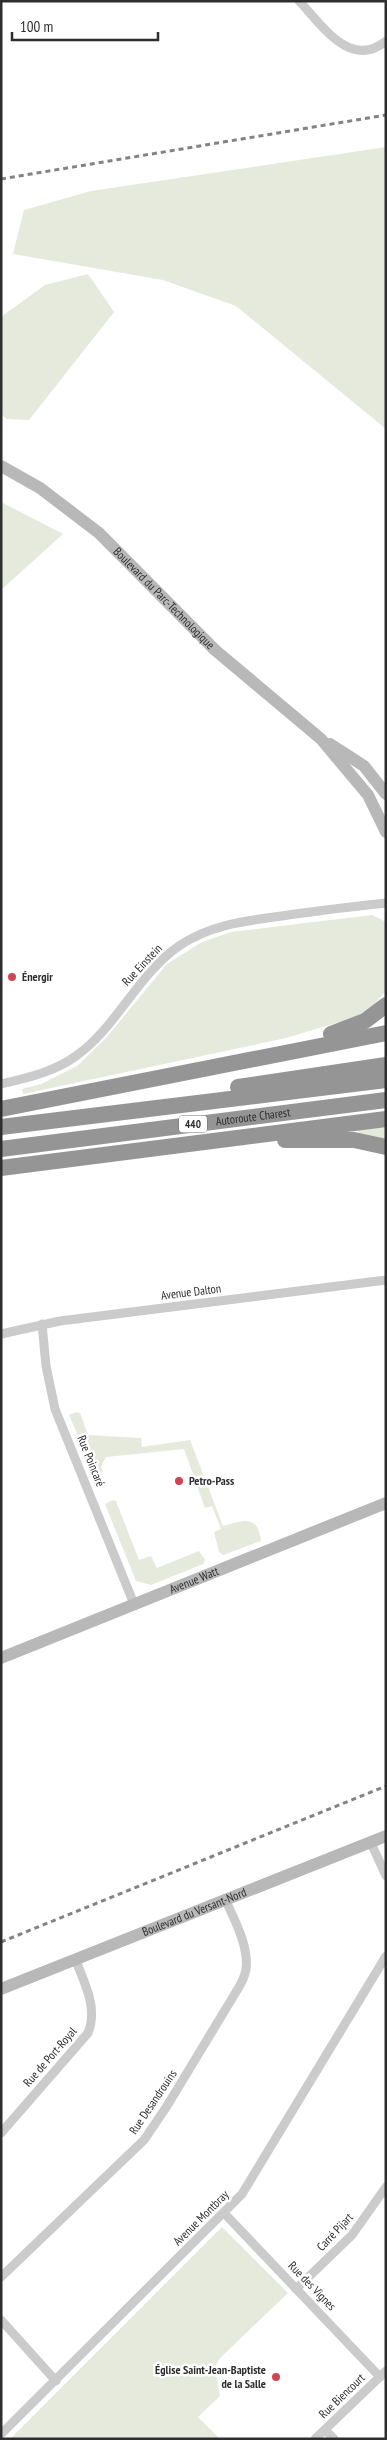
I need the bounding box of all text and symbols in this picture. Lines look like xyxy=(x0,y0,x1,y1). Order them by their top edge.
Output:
scale bar xyxy=(12,10,159,42)
text: 100 m xyxy=(20,17,53,36)
street label: Boulevard du Parc-Technologique xyxy=(110,544,218,652)
street label: Rue Einstein xyxy=(119,941,165,989)
place label: Énergir xyxy=(22,969,53,984)
marker: Énergir xyxy=(6,971,18,983)
street label: Autoroute Charest xyxy=(215,1104,292,1129)
road number: 440 xyxy=(179,1116,207,1132)
street label: Avenue Dalton xyxy=(160,1280,222,1303)
street label: Rue Poincaré xyxy=(74,1433,109,1489)
place label: Petro-Pass xyxy=(189,1473,234,1488)
marker: Petro-Pass xyxy=(173,1475,185,1487)
street label: Avenue Watt xyxy=(167,1563,221,1596)
street label: Boulevard du Versant-Nord xyxy=(140,1884,248,1939)
street label: Rue de Port-Royal xyxy=(20,2024,80,2090)
street label: Rue Desandrouins xyxy=(125,2067,180,2137)
street label: Avenue Montbray xyxy=(170,2187,232,2248)
street label: Carré Pijart xyxy=(313,2209,356,2254)
street label: Rue des Vignes xyxy=(285,2258,339,2313)
place label: Église Saint-Jean-Baptiste de la Salle xyxy=(155,2362,266,2391)
street label: Rue Biencourt xyxy=(315,2370,368,2421)
marker: Église Saint-Jean-Baptiste de la Salle xyxy=(270,2371,282,2383)

